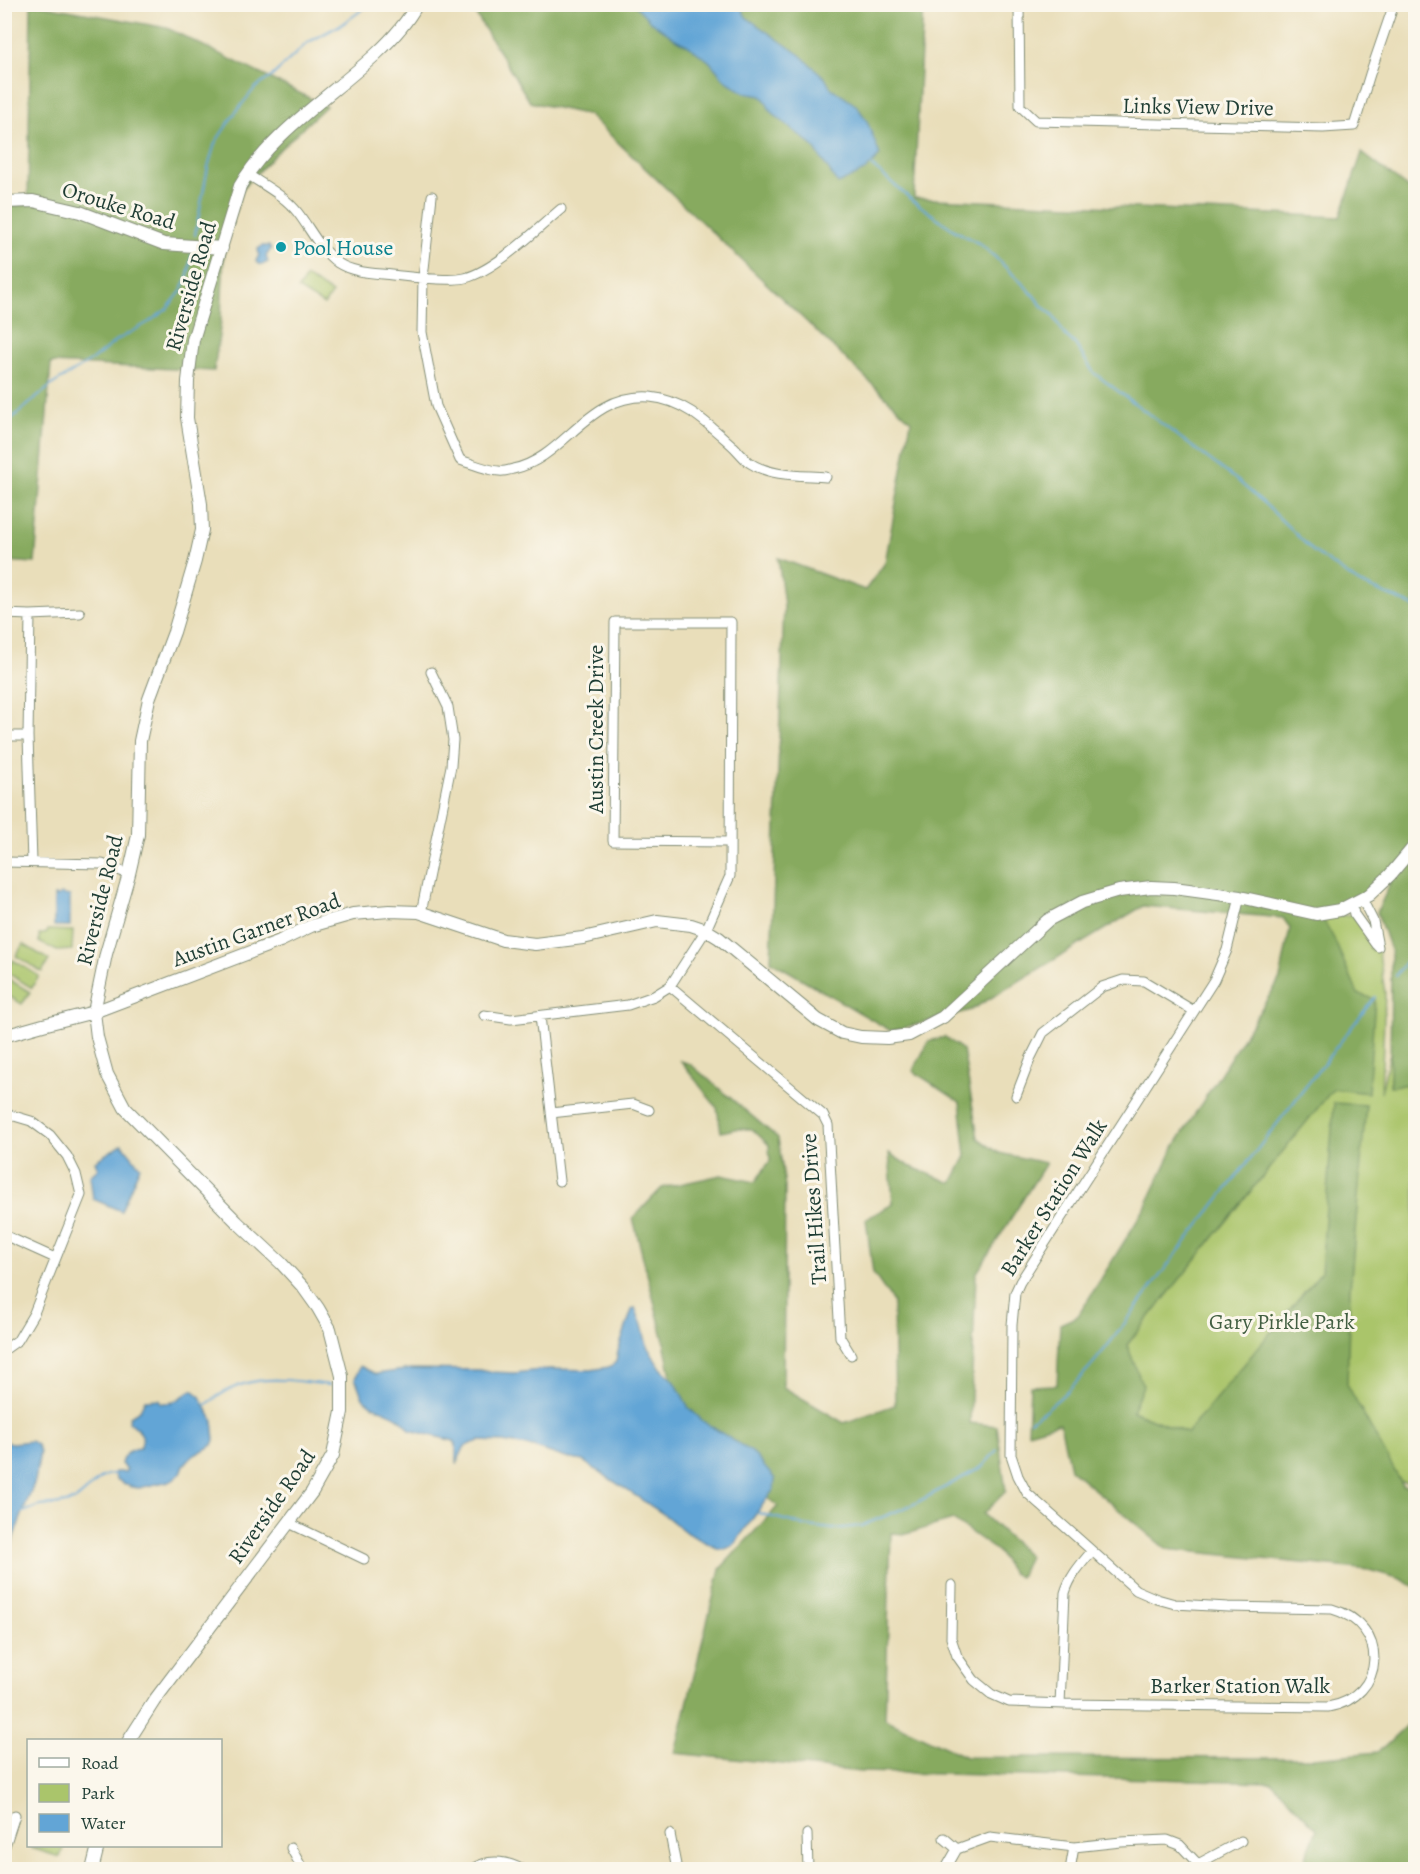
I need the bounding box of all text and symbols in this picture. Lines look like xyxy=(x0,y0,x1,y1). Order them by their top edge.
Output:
street label: Links View Drive xyxy=(1122,91,1274,123)
street label: Orouke Road xyxy=(58,175,179,237)
street label: Riverside Road xyxy=(158,218,224,355)
place label: Pool House xyxy=(293,233,393,263)
marker: Pool House xyxy=(274,240,288,254)
street label: Austin Creek Drive xyxy=(581,645,611,814)
street label: Riverside Road xyxy=(69,831,131,969)
street label: Austin Garner Road xyxy=(167,886,345,975)
street label: Barker Station Walk xyxy=(993,1113,1114,1282)
street label: Trail Hikes Drive xyxy=(794,1132,834,1285)
park label: Gary Pirkle Park xyxy=(1209,1307,1355,1337)
street label: Riverside Road xyxy=(221,1443,323,1570)
street label: Barker Station Walk xyxy=(1150,1671,1330,1701)
legend xyxy=(27,1739,222,1847)
text: Road xyxy=(81,1751,119,1775)
text: Park xyxy=(81,1781,115,1805)
text: Water xyxy=(80,1811,126,1835)

